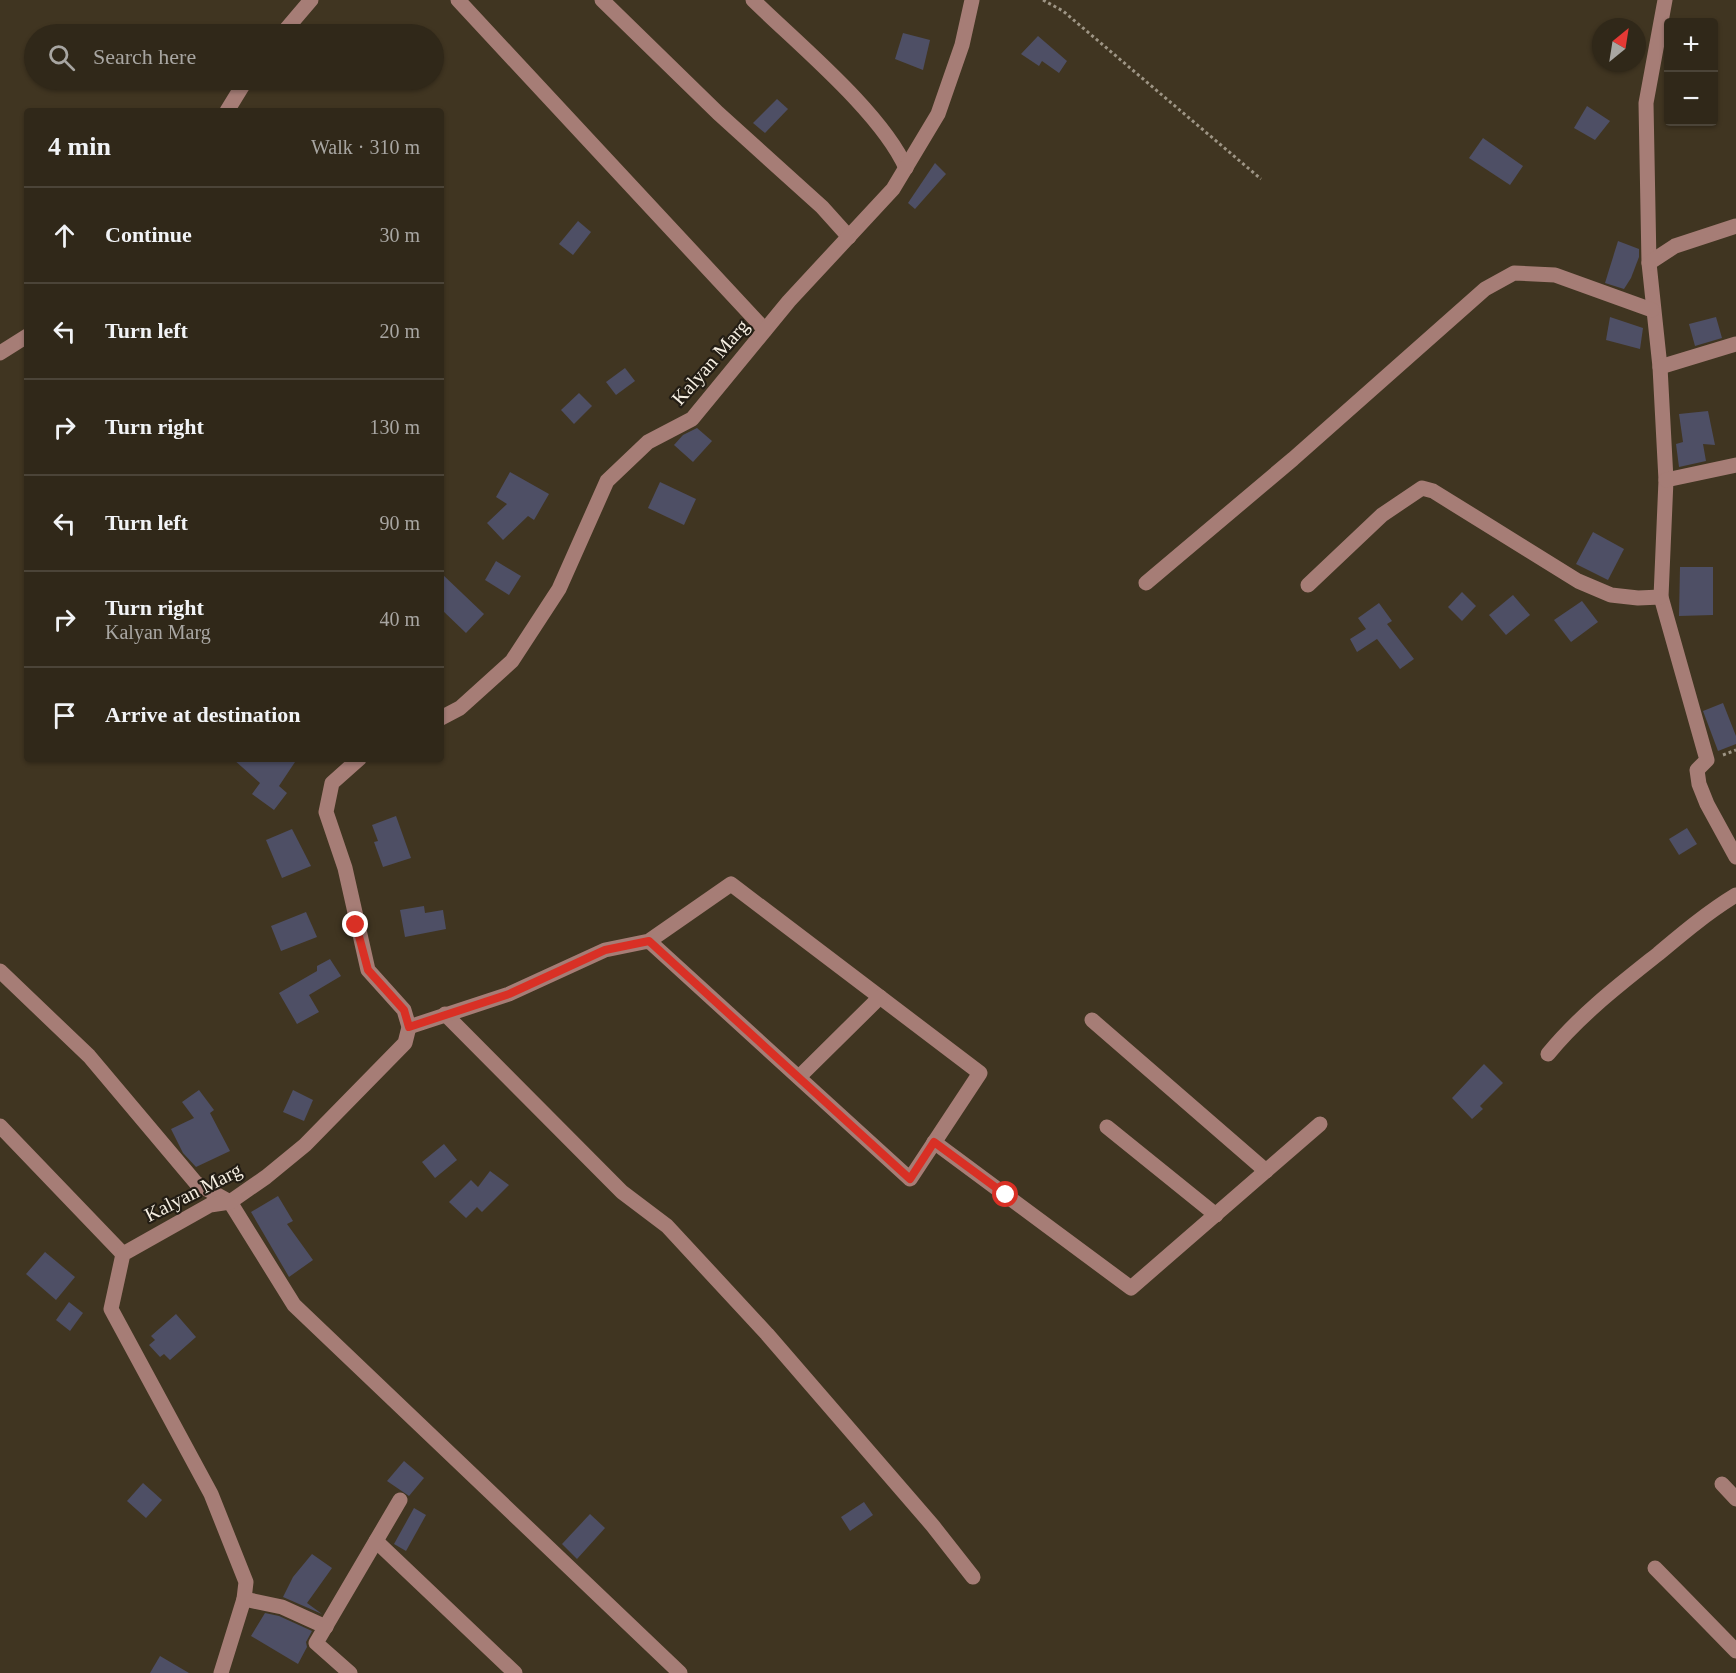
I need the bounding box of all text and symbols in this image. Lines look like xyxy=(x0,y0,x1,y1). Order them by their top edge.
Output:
north arrow xyxy=(1592,18,1646,72)
map controls xyxy=(1664,18,1718,126)
button: + xyxy=(1664,18,1718,72)
search box xyxy=(24,24,444,90)
icon: search xyxy=(45,41,78,74)
text: Search here xyxy=(93,44,196,69)
button: − xyxy=(1664,72,1718,126)
text: 4 min xyxy=(48,132,111,161)
text: Walk · 310 m xyxy=(311,136,420,158)
icon: ahead xyxy=(48,219,81,252)
text: Continue xyxy=(105,222,192,247)
text: 30 m xyxy=(379,224,420,246)
icon: left xyxy=(48,315,81,348)
street label: Kalyan Marg xyxy=(667,315,754,410)
text: Turn left xyxy=(105,318,188,343)
text: 20 m xyxy=(379,320,420,342)
icon: right xyxy=(48,411,81,444)
text: Turn right xyxy=(105,414,204,439)
text: 130 m xyxy=(369,416,420,438)
icon: left xyxy=(48,507,81,540)
text: Turn left xyxy=(105,510,188,535)
text: 90 m xyxy=(379,512,420,534)
text: Turn right xyxy=(105,595,204,620)
icon: right xyxy=(48,603,81,636)
text: 40 m xyxy=(379,608,420,630)
text: Kalyan Marg xyxy=(105,621,211,643)
icon: arrive xyxy=(48,699,81,732)
text: Arrive at destination xyxy=(105,702,301,727)
route end xyxy=(342,911,368,937)
street label: Kalyan Marg xyxy=(141,1158,246,1227)
route start xyxy=(992,1181,1018,1207)

